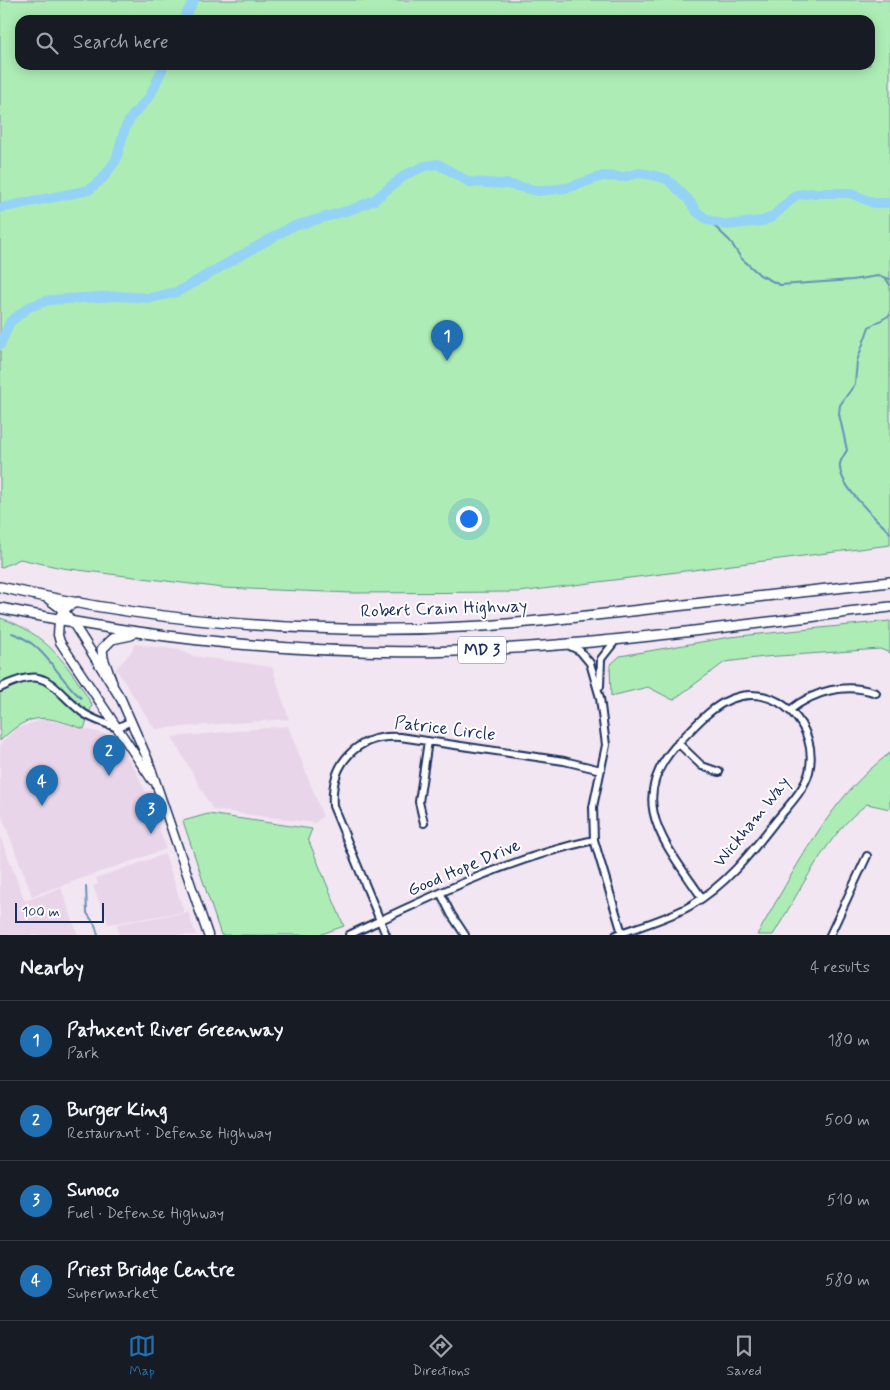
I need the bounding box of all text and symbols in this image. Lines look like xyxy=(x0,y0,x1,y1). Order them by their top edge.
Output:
search box xyxy=(15,15,875,70)
icon: search xyxy=(33,29,61,57)
text: Search here xyxy=(73,30,169,55)
pin: 1 xyxy=(431,320,463,361)
your location xyxy=(456,506,482,532)
street label: Robert Crain Highway xyxy=(360,594,528,624)
road number: MD 3 xyxy=(458,636,506,664)
street label: Patrice Circle xyxy=(393,711,497,747)
pin: 2 xyxy=(93,735,125,776)
pin: 4 xyxy=(26,765,58,806)
street label: Wickham Way xyxy=(708,772,796,872)
pin: 3 xyxy=(135,793,167,834)
street label: Good Hope Drive xyxy=(404,833,524,903)
scale bar xyxy=(15,900,104,923)
text: 100 m xyxy=(22,903,60,921)
text: Nearby xyxy=(20,954,84,982)
text: 4 results xyxy=(810,957,870,978)
text: Patuxent River Greenway xyxy=(67,1018,283,1043)
text: 1 xyxy=(32,1030,40,1051)
text: 180 m xyxy=(827,1030,870,1051)
text: Park xyxy=(67,1043,99,1064)
text: Burger King xyxy=(67,1098,168,1123)
text: 2 xyxy=(32,1110,40,1131)
text: 500 m xyxy=(825,1110,870,1131)
text: Restaurant · Defense Highway xyxy=(67,1123,272,1144)
text: Sunoco xyxy=(67,1178,119,1203)
text: 3 xyxy=(32,1190,40,1211)
text: 510 m xyxy=(827,1190,870,1211)
text: Fuel · Defense Highway xyxy=(67,1203,224,1224)
text: Priest Bridge Centre xyxy=(67,1258,235,1283)
text: 4 xyxy=(31,1270,41,1291)
text: 580 m xyxy=(825,1270,870,1291)
text: Supermarket xyxy=(67,1283,158,1304)
tab: Map xyxy=(128,1332,156,1380)
tab: Directions xyxy=(413,1332,470,1380)
tab: Saved xyxy=(726,1332,762,1380)

